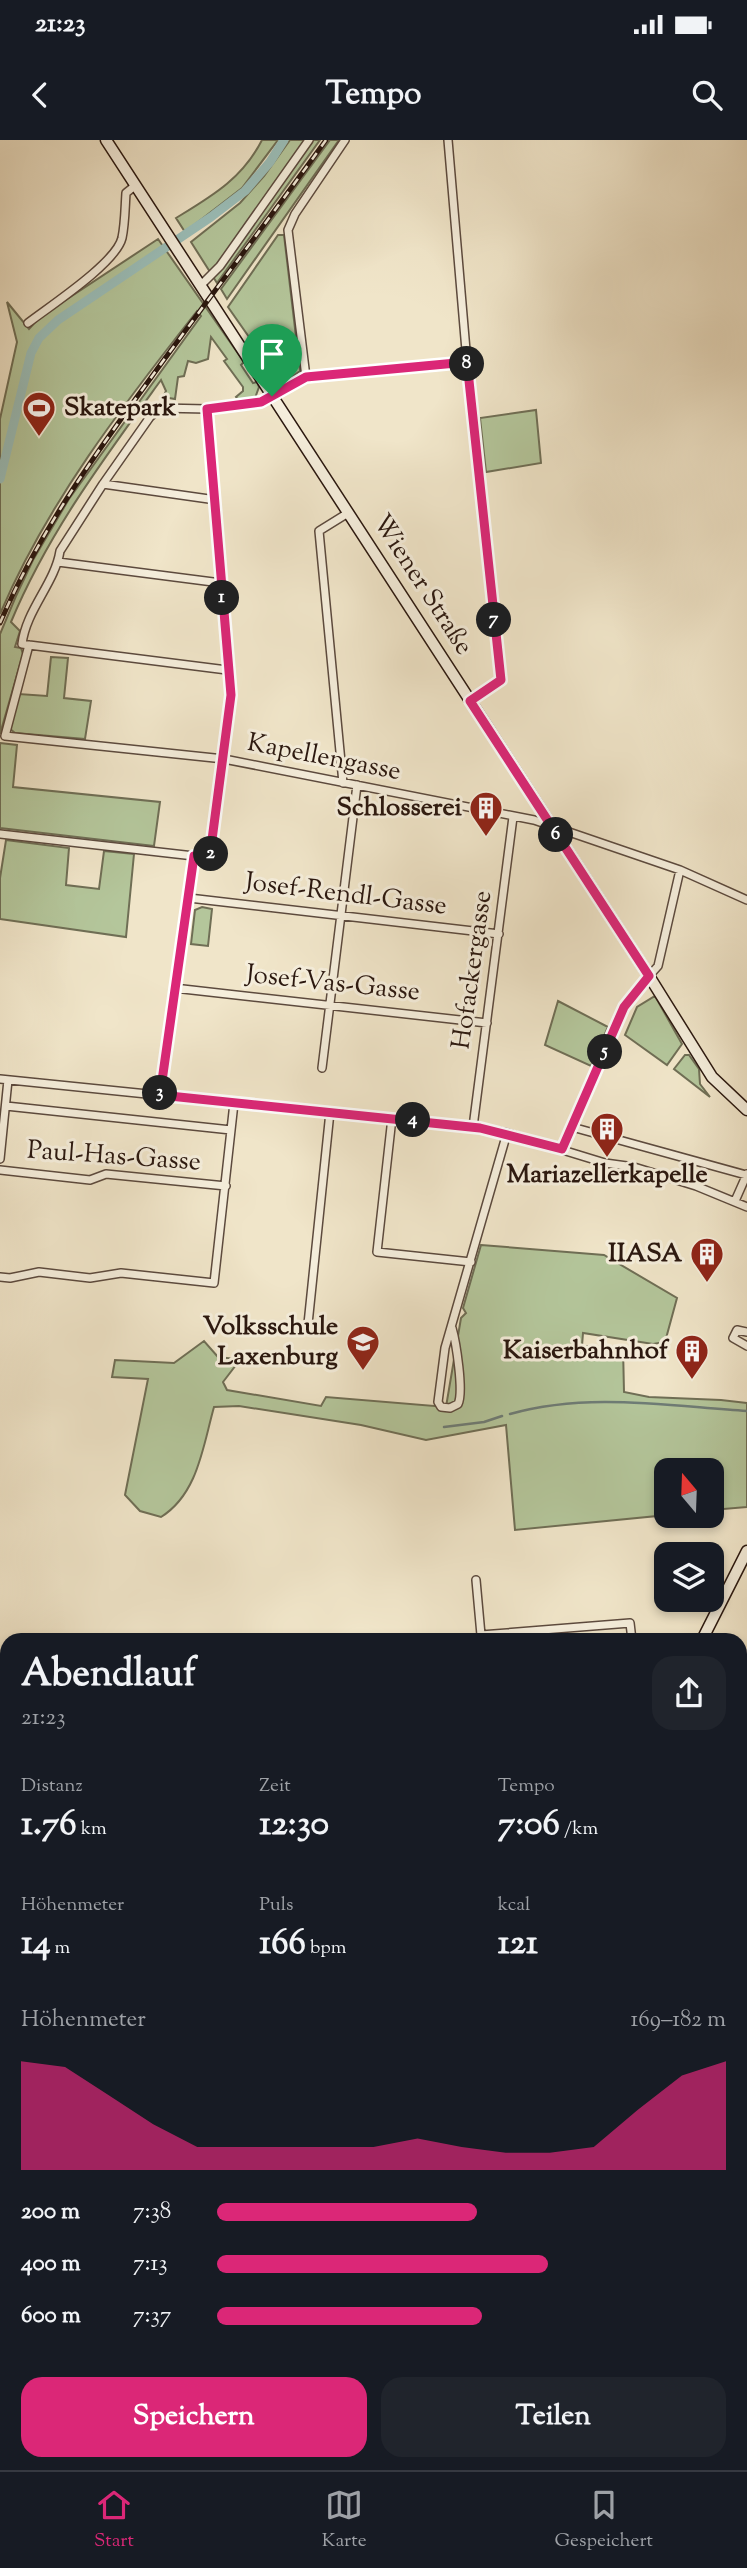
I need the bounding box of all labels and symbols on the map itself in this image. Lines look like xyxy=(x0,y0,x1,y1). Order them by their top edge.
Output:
pin xyxy=(242,324,302,396)
pin: 8 xyxy=(449,346,484,382)
sports icon: Skatepark xyxy=(20,389,58,438)
place label: Skatepark xyxy=(64,390,177,427)
street label: Wiener Straße xyxy=(363,507,481,663)
pin: 1 xyxy=(204,580,240,616)
pin: 7 xyxy=(476,602,512,638)
street label: Kapellengasse xyxy=(244,725,404,791)
building icon: Schlosserei xyxy=(467,789,505,838)
place label: Schlosserei xyxy=(337,790,463,827)
pin: 6 xyxy=(538,818,574,852)
pin: 2 xyxy=(194,836,228,872)
street label: Josef-Rendl-Gasse xyxy=(241,864,449,926)
street label: Hofackergasse xyxy=(444,888,502,1052)
street label: Josef-Vas-Gasse xyxy=(242,956,422,1012)
pin: 5 xyxy=(588,1034,622,1070)
pin: 3 xyxy=(142,1076,178,1110)
pin: 4 xyxy=(396,1102,430,1138)
building icon: Mariazellerkapelle xyxy=(588,1110,626,1159)
street label: Paul-Has-Gasse xyxy=(26,1132,202,1182)
place label: Mariazellerkapelle xyxy=(506,1157,708,1194)
building icon: IIASA xyxy=(688,1235,726,1284)
place label: IIASA xyxy=(608,1236,683,1273)
place label: Volksschule Laxenburg xyxy=(203,1309,338,1376)
school or university icon: Volksschule Laxenburg xyxy=(344,1323,382,1372)
building icon: Kaiserbahnhof xyxy=(673,1332,711,1381)
place label: Kaiserbahnhof xyxy=(503,1333,670,1370)
north arrow xyxy=(654,1458,724,1528)

